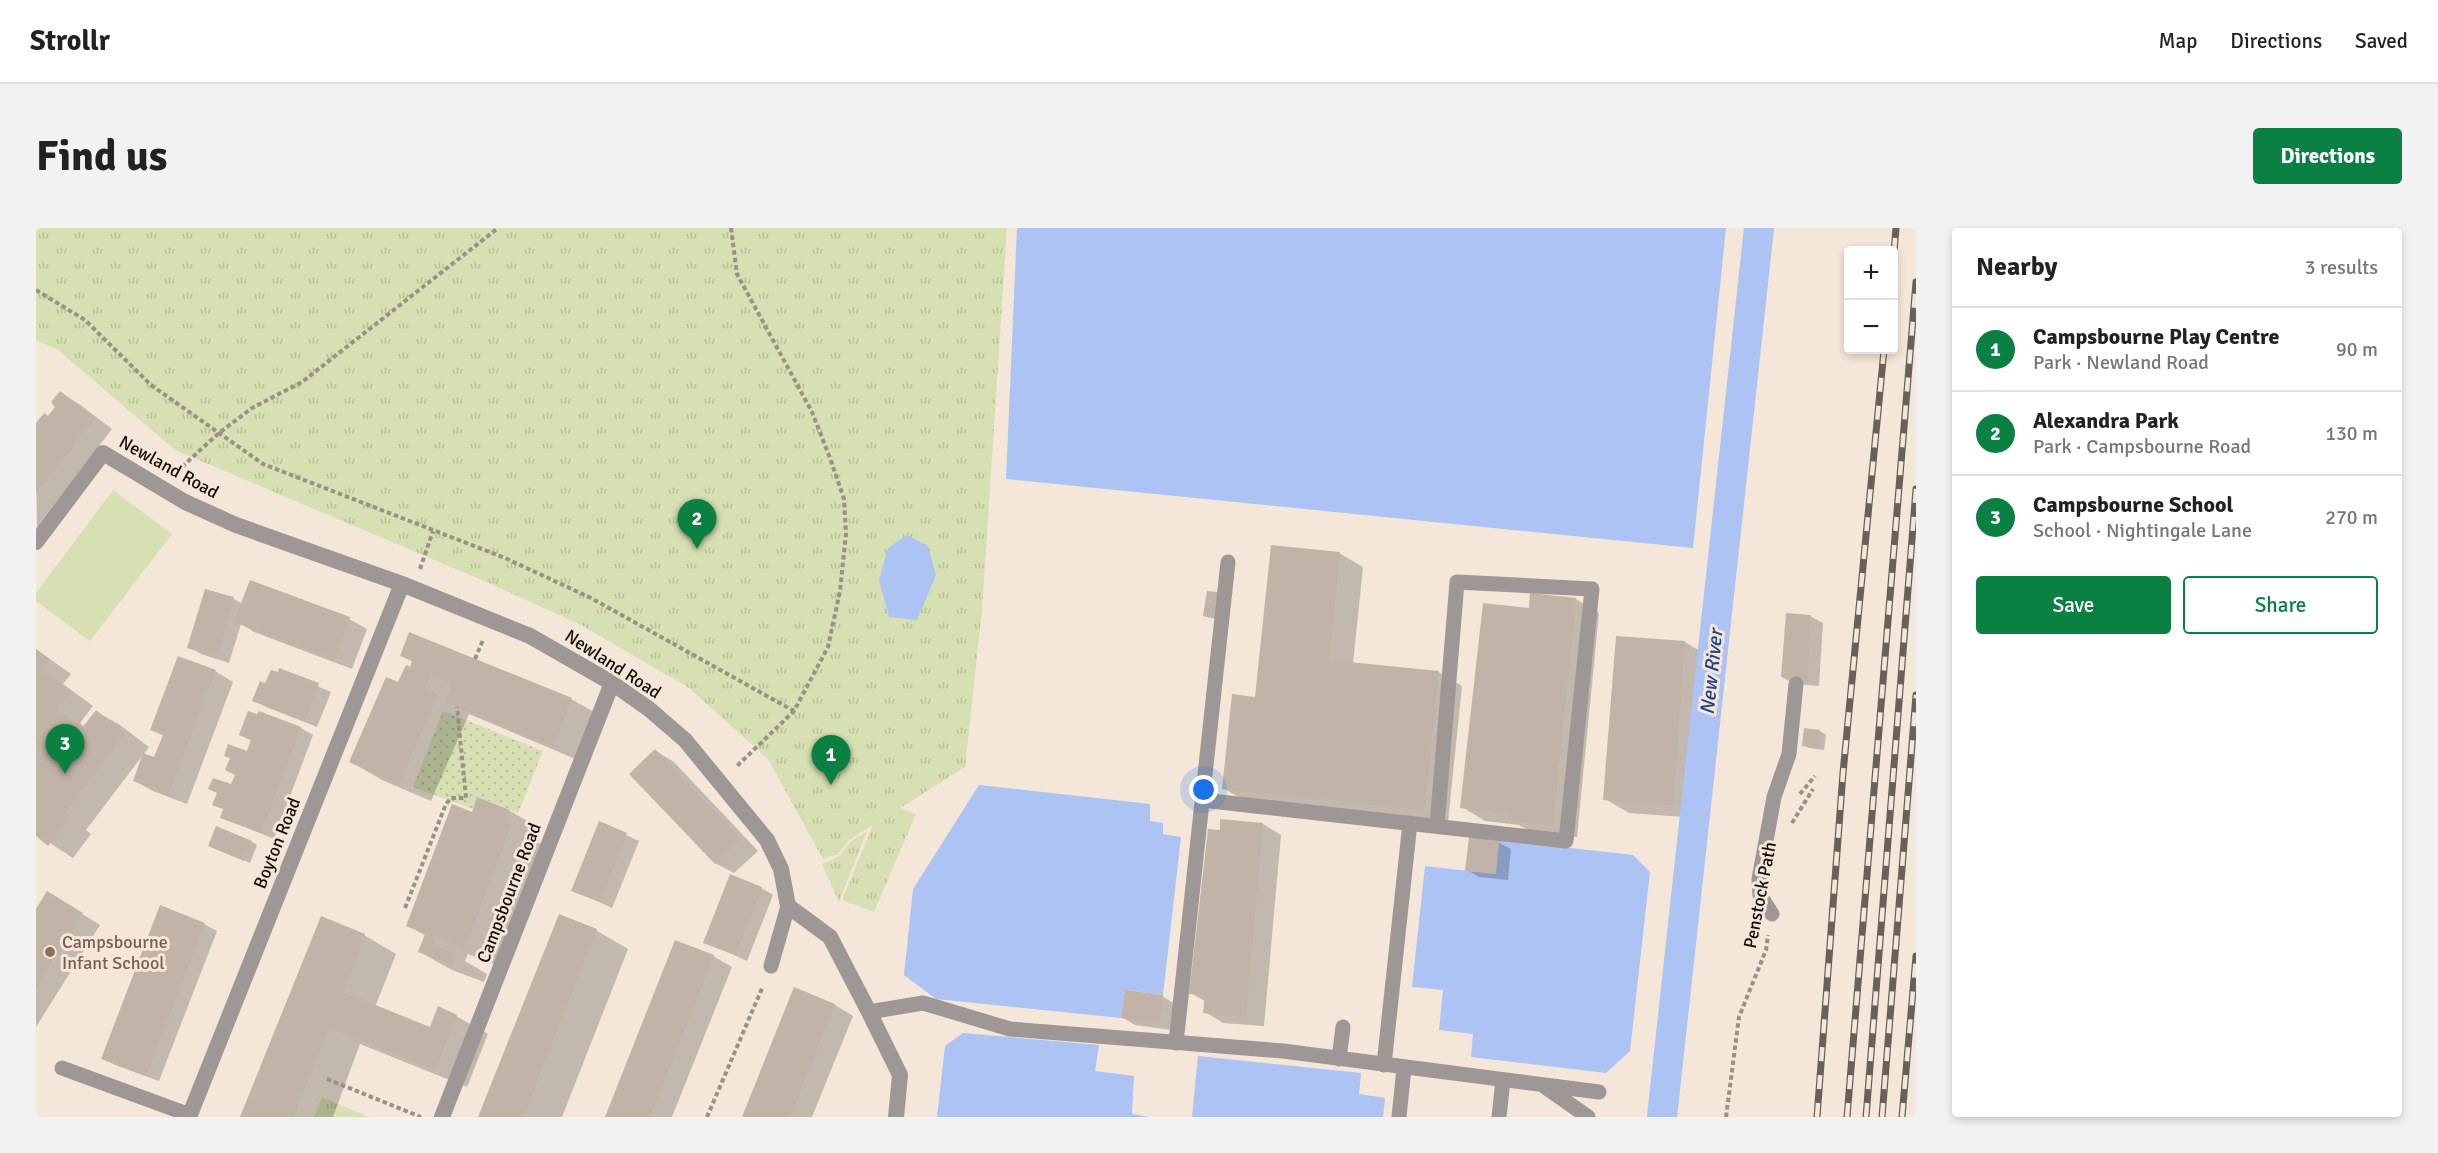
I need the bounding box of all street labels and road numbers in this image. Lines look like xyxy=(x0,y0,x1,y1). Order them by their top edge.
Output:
street label: Newland Road xyxy=(115,431,223,503)
street label: Newland Road xyxy=(561,625,665,703)
street label: Boyton Road xyxy=(249,794,305,892)
street label: Campsbourne Road xyxy=(472,820,546,966)
street label: Penstock Path xyxy=(1739,840,1781,950)

